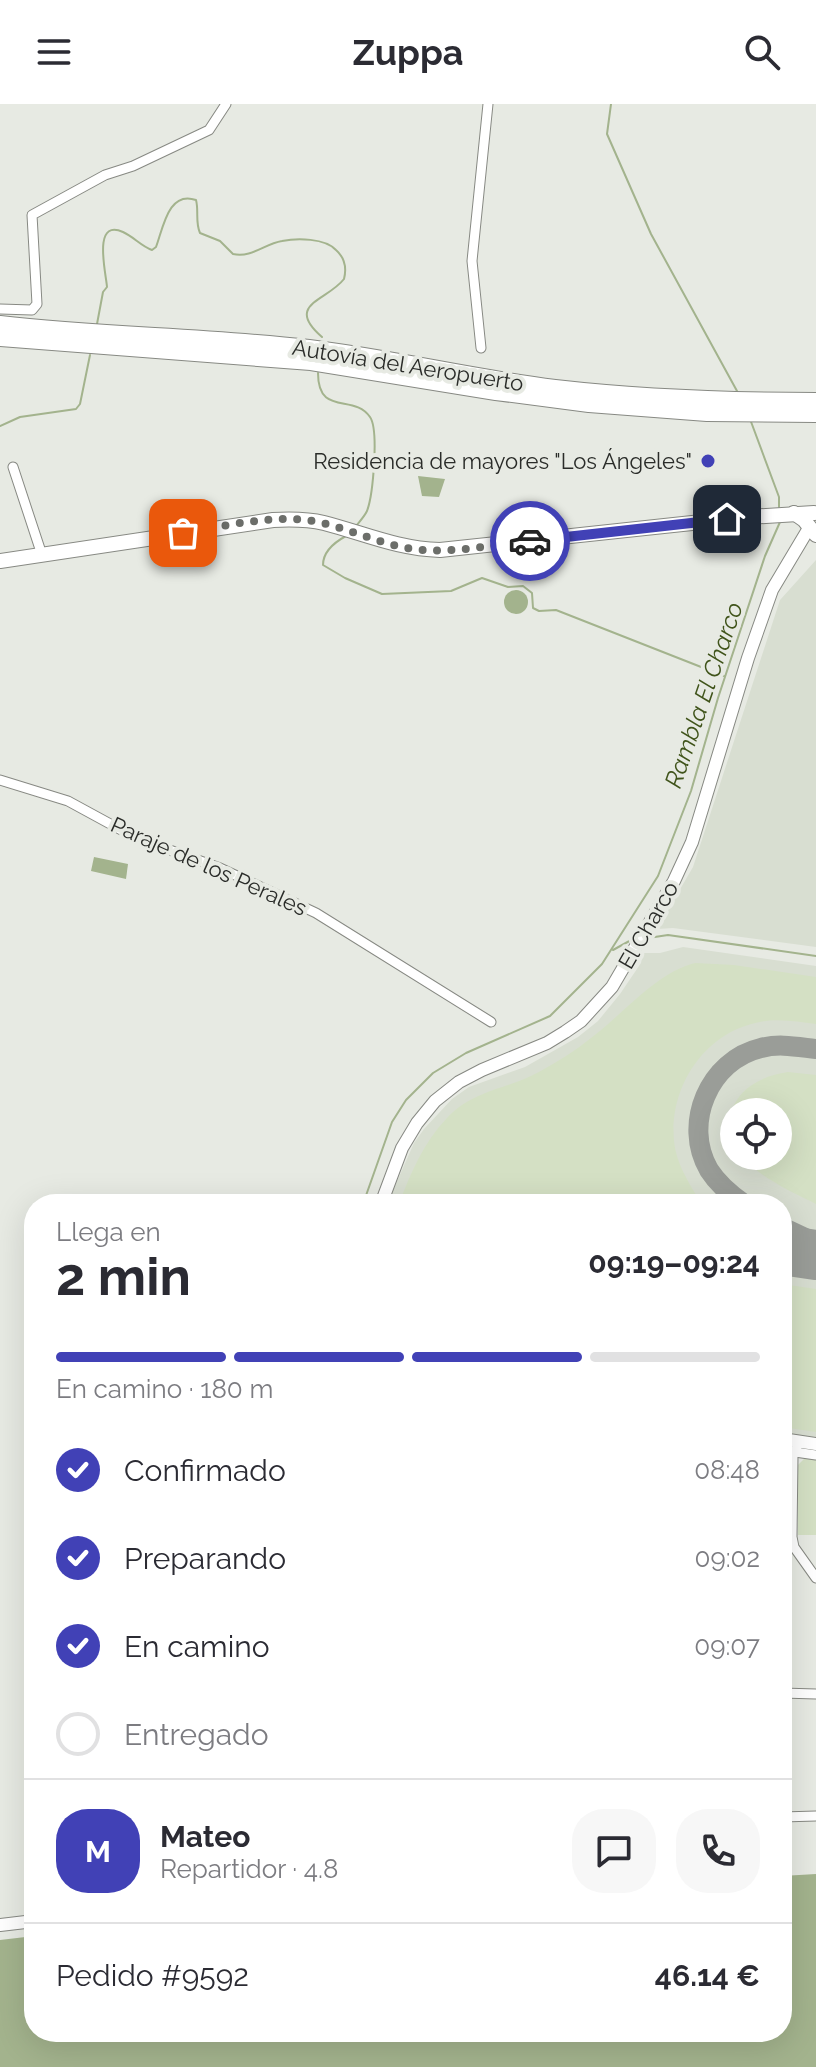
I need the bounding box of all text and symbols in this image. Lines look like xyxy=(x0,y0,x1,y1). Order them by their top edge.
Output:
icon: menu xyxy=(32,30,76,74)
icon: search xyxy=(740,30,784,74)
text: Zuppa xyxy=(353,31,463,73)
street label: Autovía del Aeropuerto xyxy=(290,334,526,396)
place label: Residencia de mayores "Los Ángeles" xyxy=(313,448,692,474)
marker: Residencia de mayores "Los Ángeles" xyxy=(699,452,717,470)
pin xyxy=(693,485,761,553)
icon: home xyxy=(705,497,749,541)
pin xyxy=(149,499,217,567)
courier xyxy=(490,501,570,581)
icon: bag xyxy=(161,511,205,555)
icon: car xyxy=(508,519,552,563)
water label: Rambla El Charco xyxy=(658,598,749,791)
street label: Paraje de los Perales xyxy=(107,811,311,921)
street label: El Charco xyxy=(613,877,683,973)
map controls xyxy=(720,1098,792,1170)
button: locate xyxy=(720,1098,792,1170)
text: Llega en xyxy=(56,1217,161,1247)
text: 09:19–09:24 xyxy=(588,1245,760,1280)
text: 2 min xyxy=(56,1246,191,1307)
text: En camino · 180 m xyxy=(56,1374,273,1404)
icon: check xyxy=(56,1448,100,1492)
text: Confirmado xyxy=(124,1453,286,1488)
text: 08:48 xyxy=(694,1455,760,1485)
icon: check xyxy=(56,1536,100,1580)
text: Preparando xyxy=(124,1541,286,1576)
text: 09:02 xyxy=(695,1543,760,1573)
icon: check xyxy=(56,1624,100,1668)
text: En camino xyxy=(124,1629,270,1664)
text: 09:07 xyxy=(694,1631,760,1661)
text: Entregado xyxy=(124,1717,269,1752)
button: chat xyxy=(572,1809,656,1893)
button: phone xyxy=(676,1809,760,1893)
text: Mateo xyxy=(160,1819,250,1854)
text: M xyxy=(85,1834,111,1869)
text: Repartidor · 4.8 xyxy=(160,1854,338,1884)
text: Pedido #9592 xyxy=(56,1958,249,1993)
text: 46.14 € xyxy=(655,1958,760,1993)

